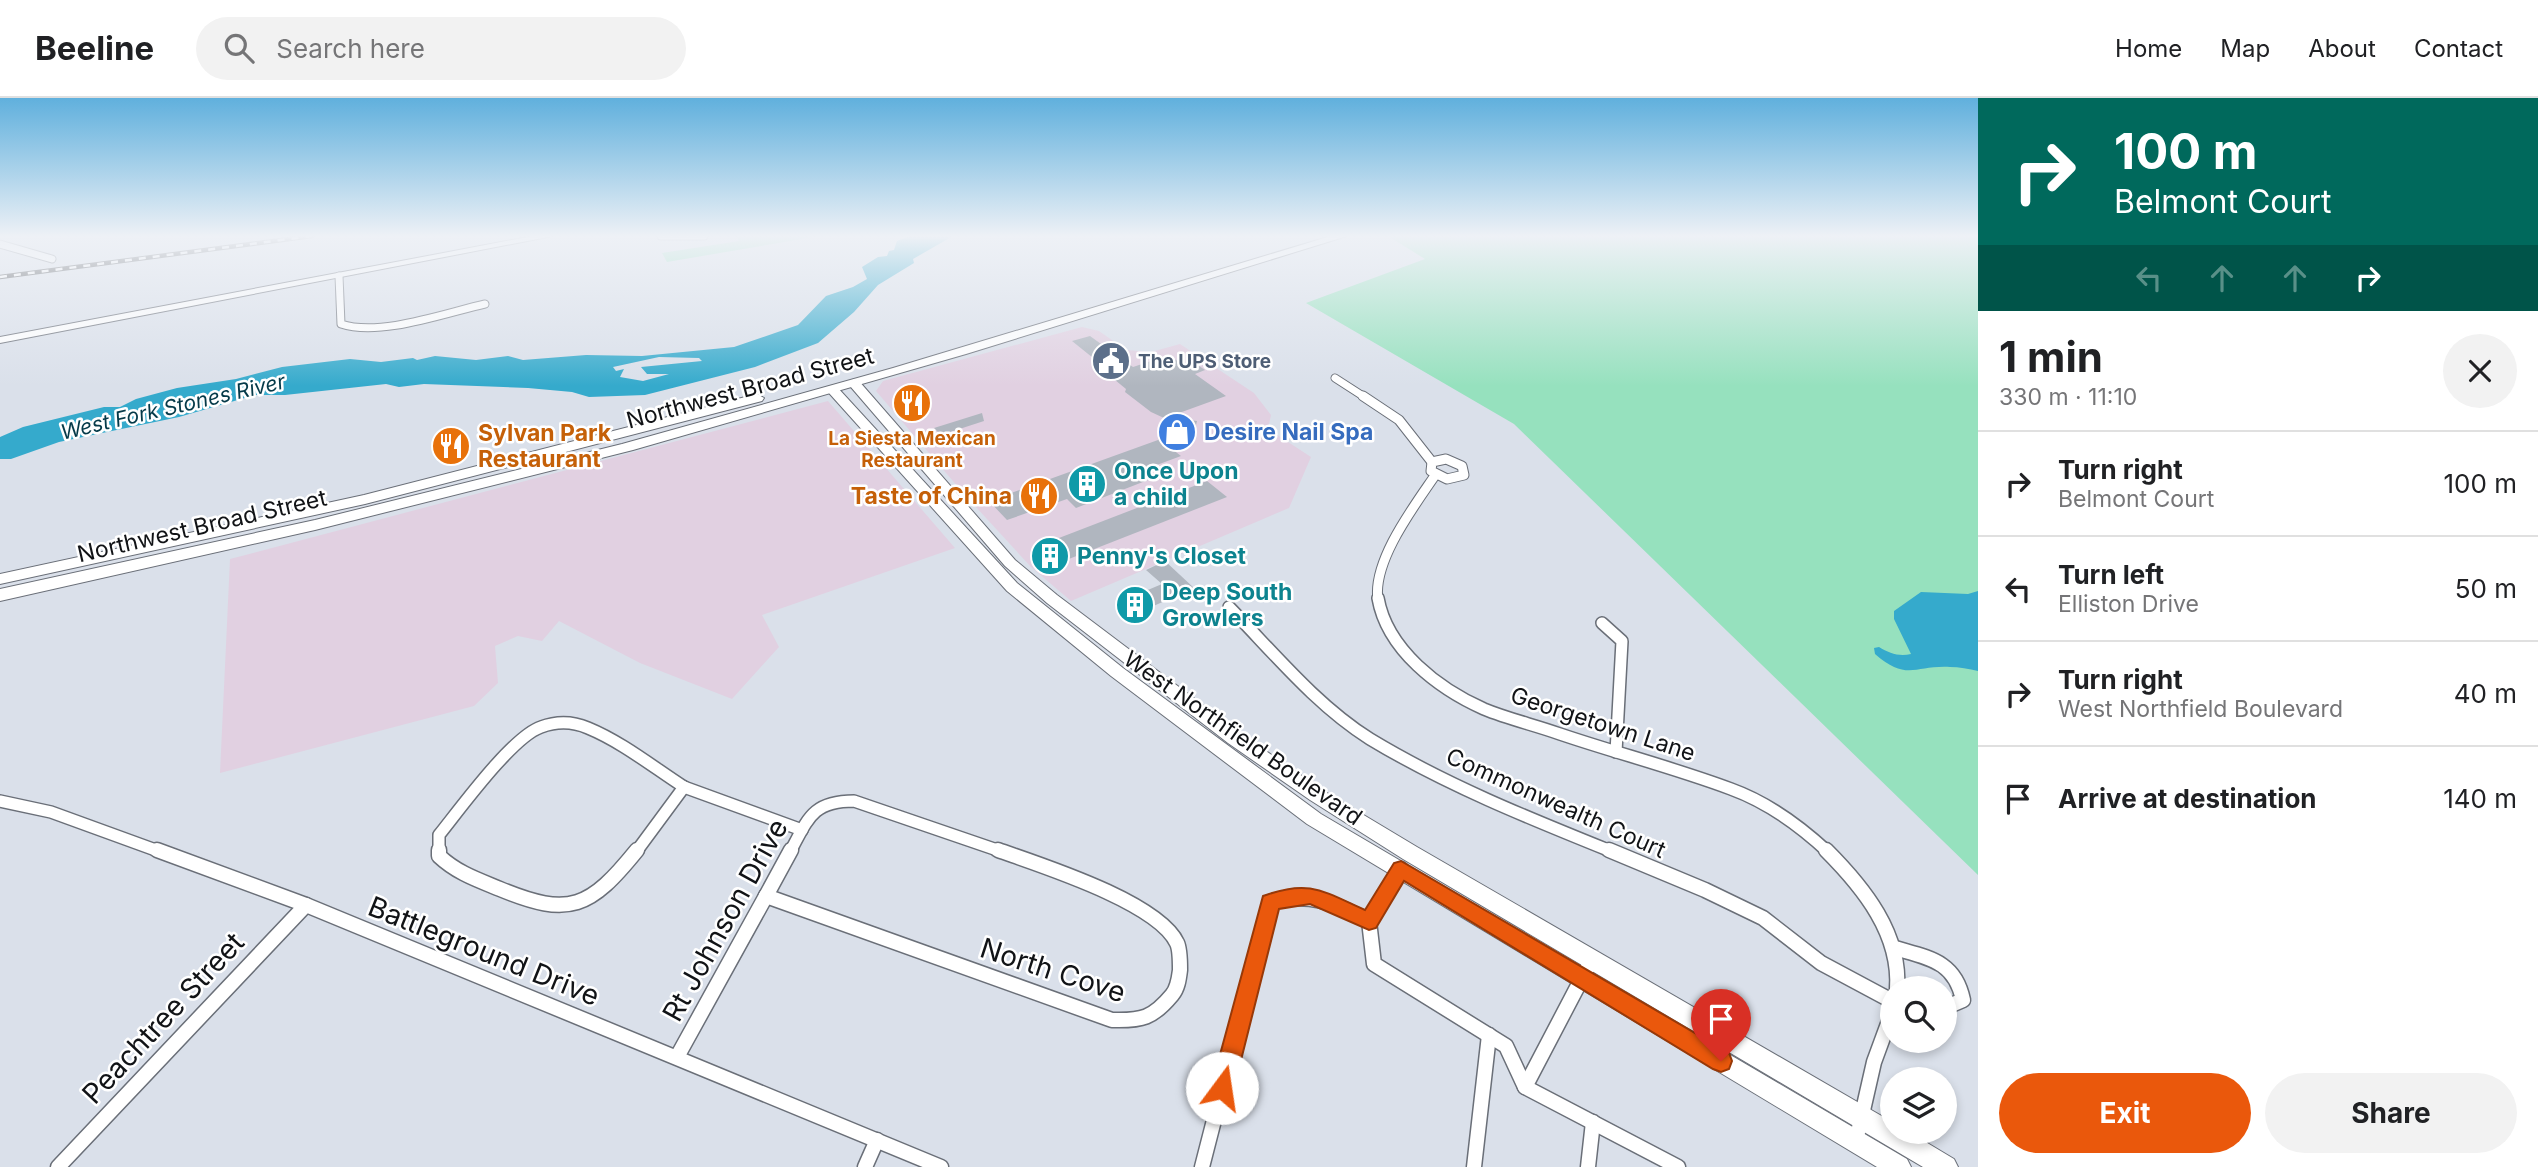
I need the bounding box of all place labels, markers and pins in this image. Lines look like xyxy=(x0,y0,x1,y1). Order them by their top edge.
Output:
public building icon: The UPS Store xyxy=(1090,340,1132,382)
place label: The UPS Store xyxy=(1138,350,1271,373)
restaurant icon: La Siesta Mexican Restaurant xyxy=(891,382,933,424)
shop icon: Desire Nail Spa xyxy=(1156,411,1198,453)
place label: Desire Nail Spa xyxy=(1204,418,1373,446)
place label: Sylvan Park Restaurant xyxy=(478,419,612,473)
restaurant icon: Sylvan Park Restaurant xyxy=(430,425,472,467)
place label: La Siesta Mexican Restaurant xyxy=(828,427,996,472)
place label: Once Upon a child xyxy=(1114,457,1238,511)
building icon: Once Upon a child xyxy=(1066,463,1108,505)
restaurant icon: Taste of China xyxy=(1018,475,1060,517)
place label: Taste of China xyxy=(851,482,1012,510)
building icon: Penny's Closet xyxy=(1029,535,1071,577)
place label: Penny's Closet xyxy=(1077,542,1246,570)
place label: Deep South Growlers xyxy=(1162,578,1292,632)
building icon: Deep South Growlers xyxy=(1114,584,1156,626)
pin xyxy=(1691,989,1751,1061)

